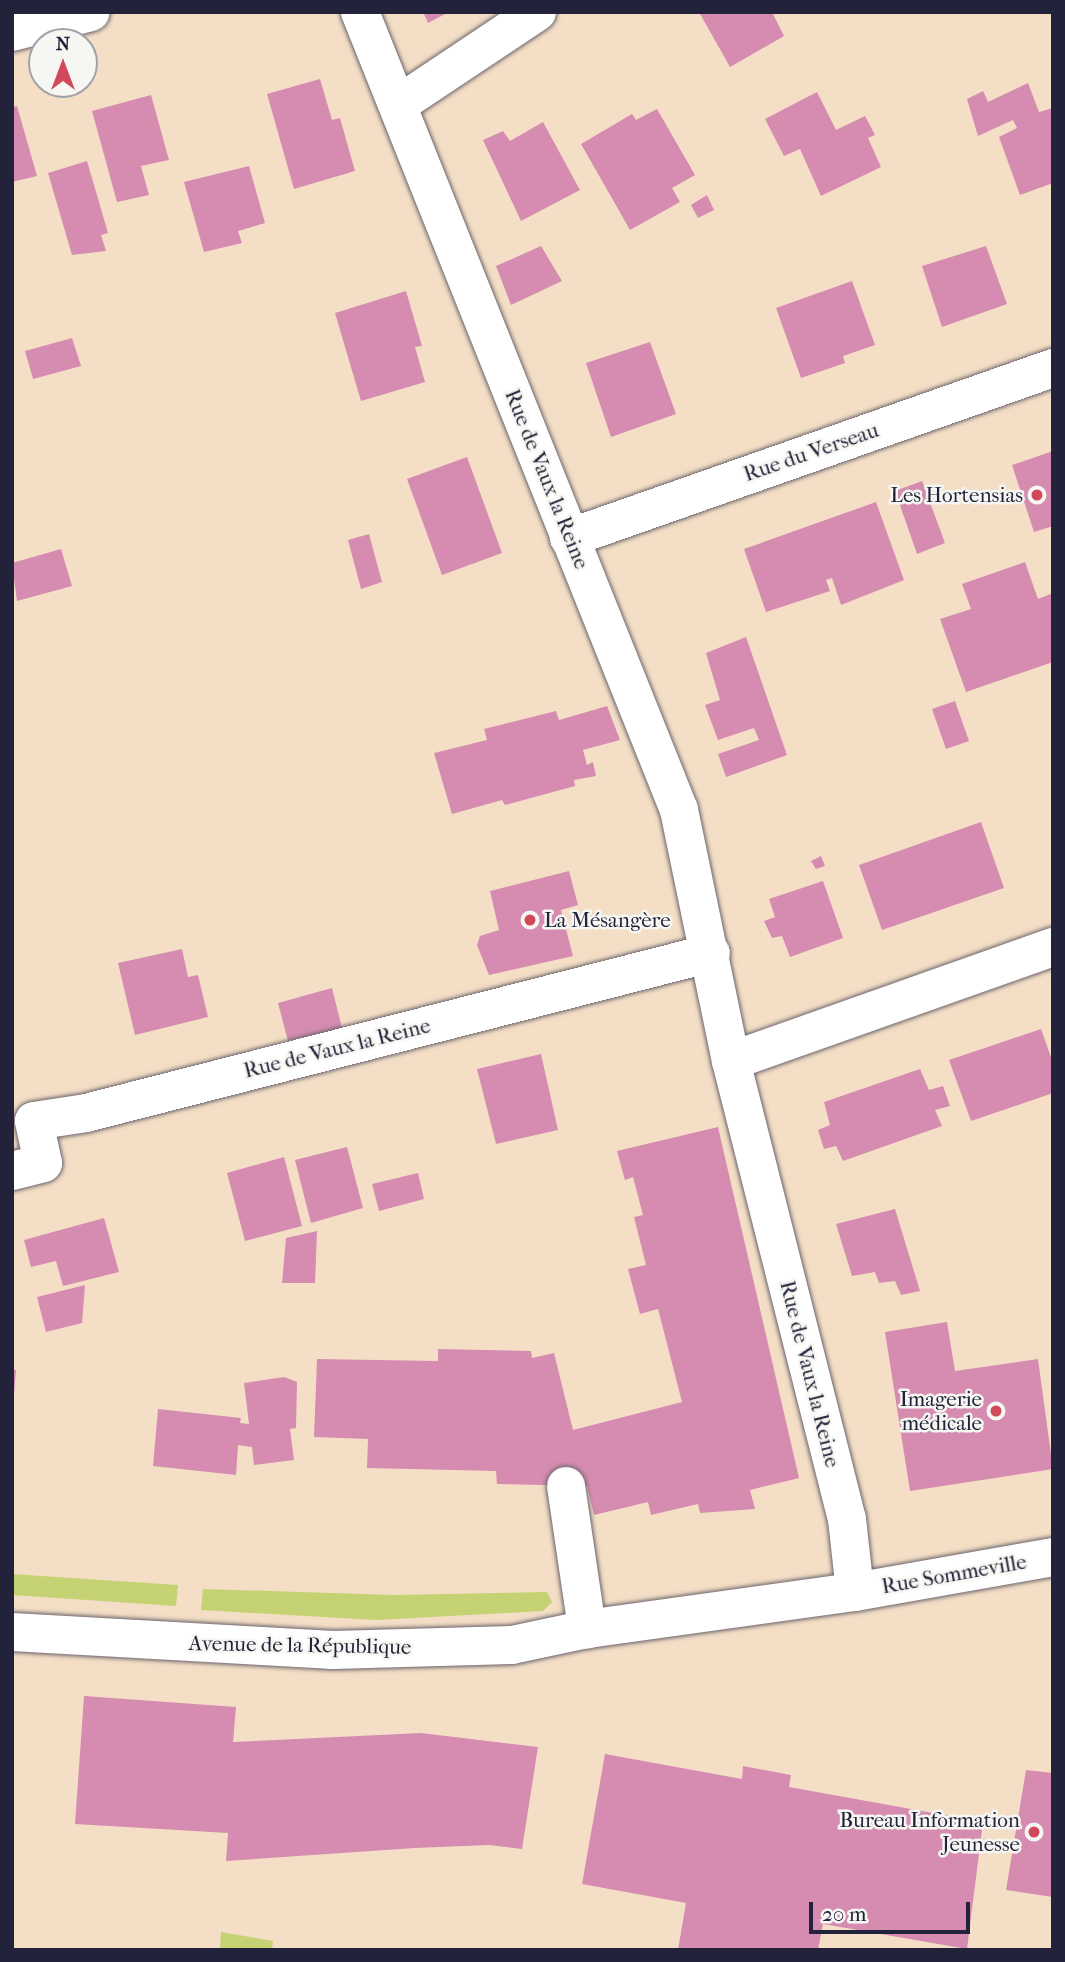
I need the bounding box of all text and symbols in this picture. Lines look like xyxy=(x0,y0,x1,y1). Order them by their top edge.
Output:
north arrow xyxy=(28,28,98,98)
text: N xyxy=(56,33,70,55)
street label: Rue de Vaux la Reine xyxy=(499,386,595,572)
street label: Rue du Verseau xyxy=(740,417,882,487)
place label: Les Hortensias xyxy=(890,482,1023,508)
marker: Les Hortensias xyxy=(1029,487,1045,503)
place label: La Mésangère xyxy=(544,907,671,933)
marker: La Mésangère xyxy=(522,912,538,928)
street label: Rue de Vaux la Reine xyxy=(241,1013,433,1083)
street label: Rue de Vaux la Reine xyxy=(775,1278,845,1470)
place label: Imagerie médicale xyxy=(900,1386,982,1436)
marker: Imagerie médicale xyxy=(988,1403,1004,1419)
street label: Rue Sommeville xyxy=(880,1549,1028,1599)
street label: Avenue de la République xyxy=(188,1630,412,1660)
place label: Bureau Information Jeunesse xyxy=(839,1807,1020,1857)
marker: Bureau Information Jeunesse xyxy=(1026,1824,1042,1840)
scale bar xyxy=(813,1888,974,1932)
text: 20 m xyxy=(822,1902,866,1926)

